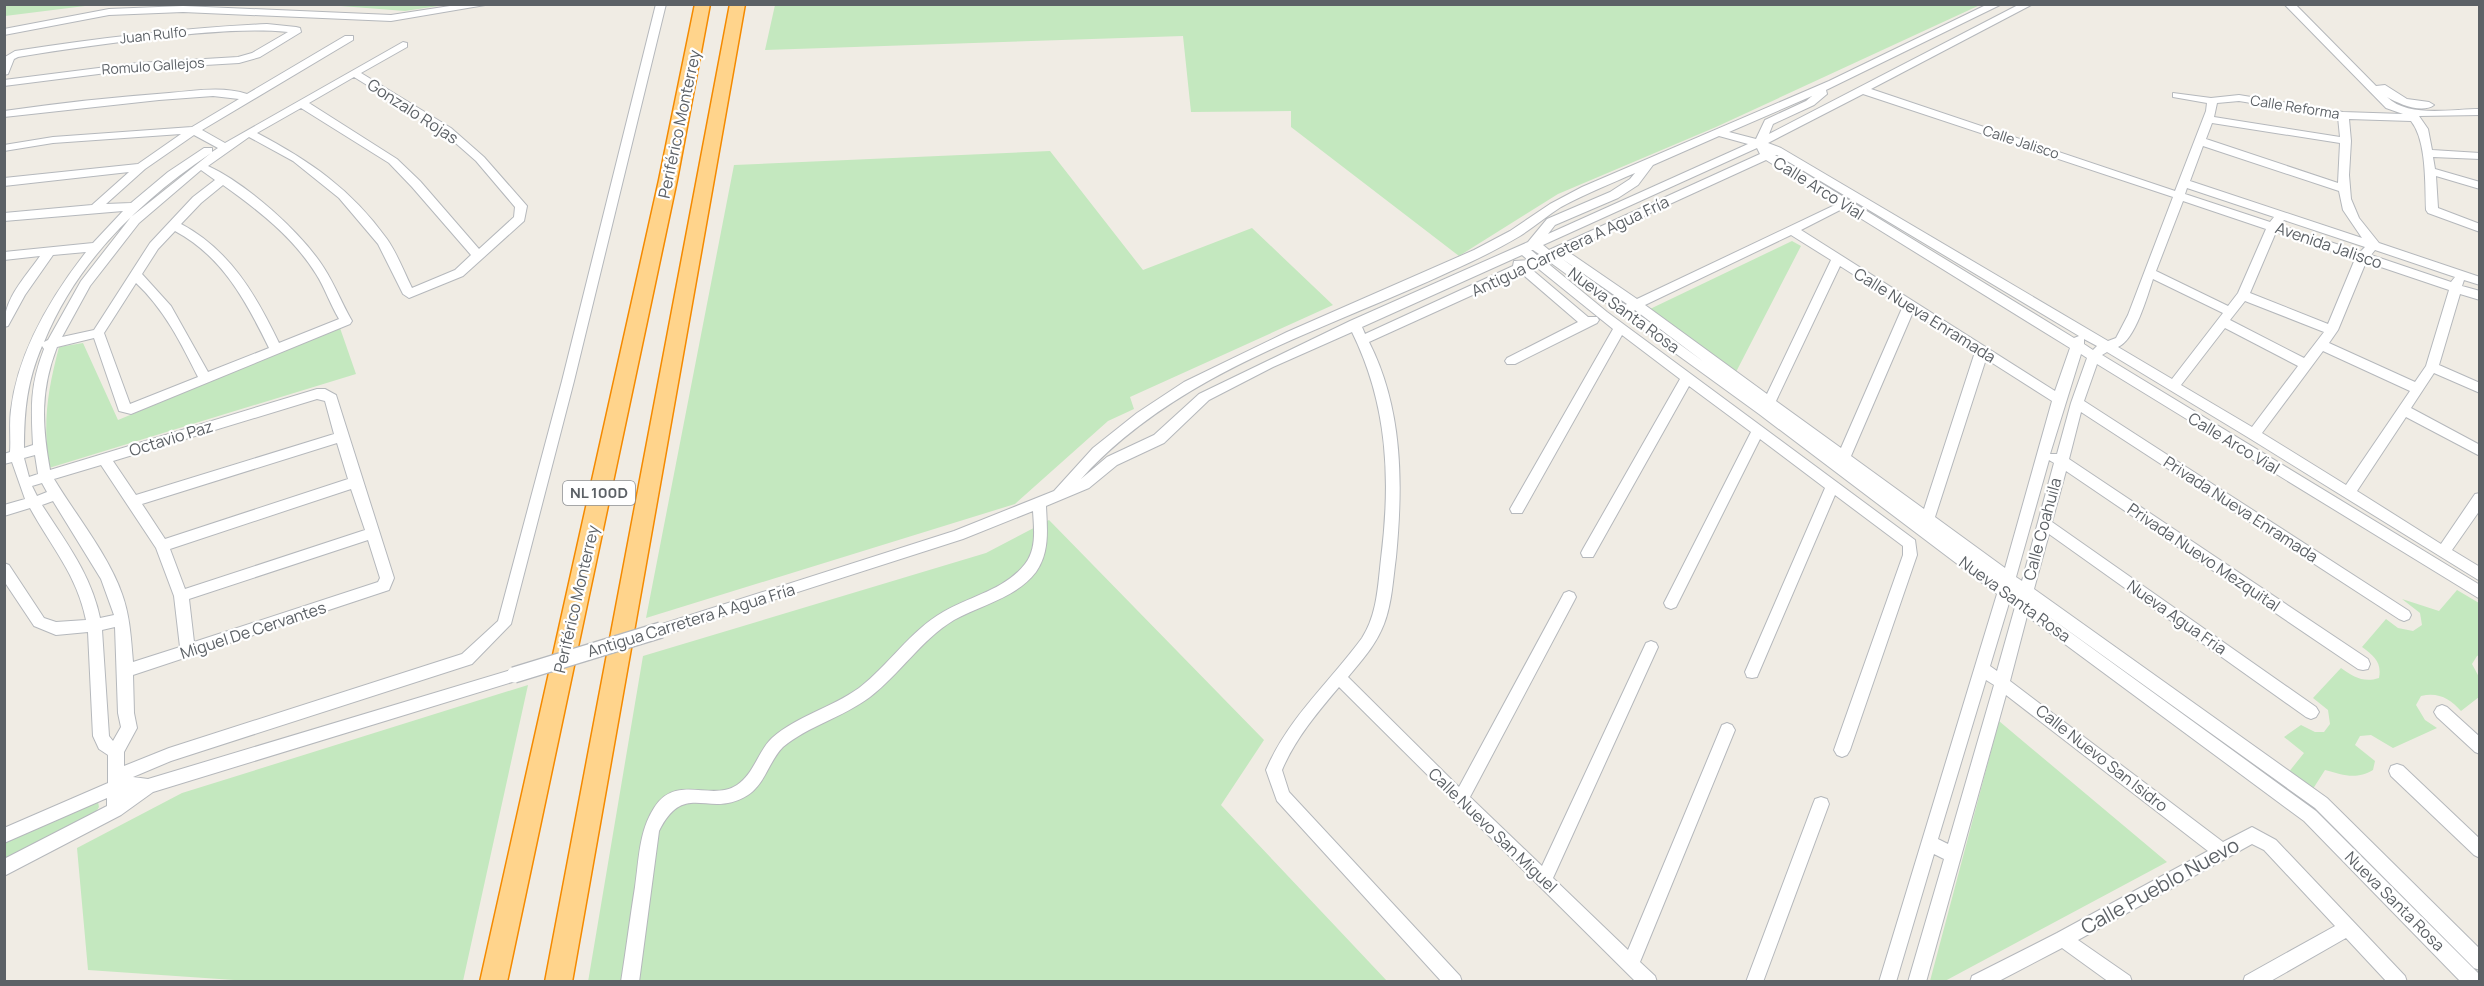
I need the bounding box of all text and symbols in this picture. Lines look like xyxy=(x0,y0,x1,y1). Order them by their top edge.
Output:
street label: Juan Rulfo xyxy=(119,22,187,47)
street label: Periférico Monterrey xyxy=(653,47,706,200)
street label: Romulo Gallejos xyxy=(101,52,205,79)
street label: Gonzalo Rojas xyxy=(363,73,463,149)
street label: Calle Reforma xyxy=(2249,90,2341,123)
street label: Calle Jalisco xyxy=(1981,120,2062,163)
street label: Calle Arco Vial xyxy=(1769,151,1869,225)
street label: Antigua Carretera A Agua Fría xyxy=(1468,190,1672,302)
street label: Avenida Jalisco xyxy=(2273,216,2385,274)
street label: Nueva Santa Rosa xyxy=(1564,262,1684,358)
street label: Calle Nueva Enramada xyxy=(1850,262,2000,368)
street label: Calle Arco Vial xyxy=(2184,407,2284,479)
street label: Octavio Paz xyxy=(126,415,216,461)
street label: Privada Nueva Enramada xyxy=(2159,451,2323,567)
street label: Calle Coahuila xyxy=(2018,475,2066,583)
road number: NL 100D xyxy=(563,481,635,505)
street label: Privada Nuevo Mezquital xyxy=(2123,498,2285,616)
street label: Periférico Monterrey xyxy=(548,522,604,675)
street label: Nueva Santa Rosa xyxy=(1955,551,2075,647)
street label: Nueva Agua Fria xyxy=(2123,574,2231,660)
street label: Antigua Carretera A Agua Fría xyxy=(585,578,797,662)
street label: Miguel De Cervantes xyxy=(177,596,329,664)
street label: Calle Nuevo San Isidro xyxy=(2031,699,2173,817)
street label: Calle Nuevo San Miguel xyxy=(1424,763,1562,897)
street label: Calle Pueblo Nuevo xyxy=(2076,831,2244,940)
street label: Nueva Santa Rosa xyxy=(2340,846,2450,956)

